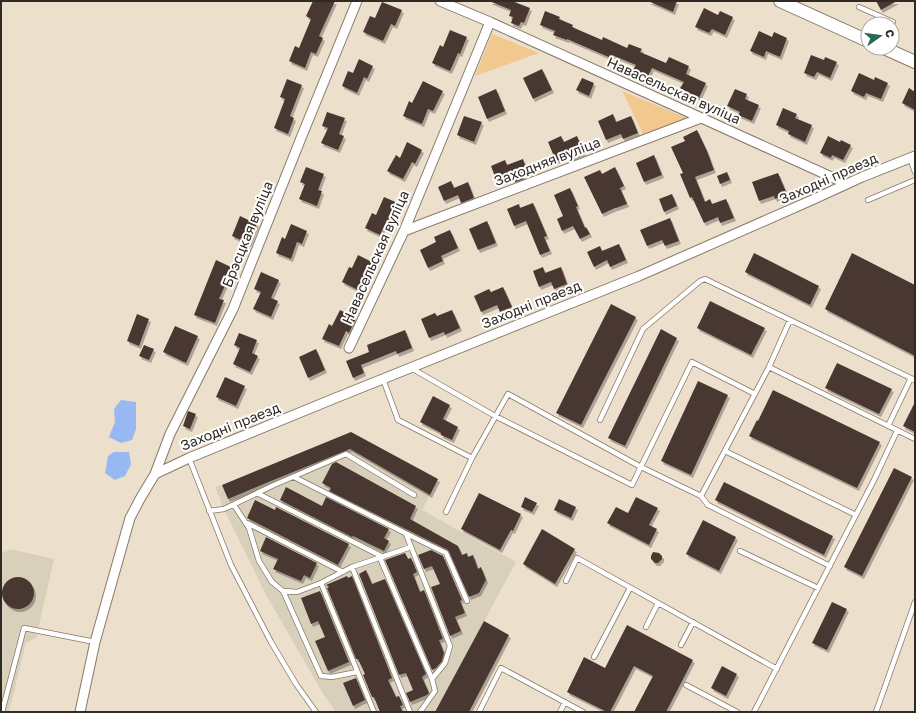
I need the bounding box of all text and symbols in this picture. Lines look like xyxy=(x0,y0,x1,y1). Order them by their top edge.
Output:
north arrow xyxy=(860,16,900,56)
text: С xyxy=(883,28,897,39)
street label: Навасельская вуліца xyxy=(605,53,743,127)
street label: Заходняя вуліца xyxy=(491,133,603,189)
street label: Заходні праезд xyxy=(776,149,880,207)
street label: Брэсцкая вуліца xyxy=(218,178,276,290)
street label: Навасельская вуліца xyxy=(338,188,412,326)
street label: Заходні праезд xyxy=(479,276,584,332)
street label: Заходні праезд xyxy=(178,398,283,454)

